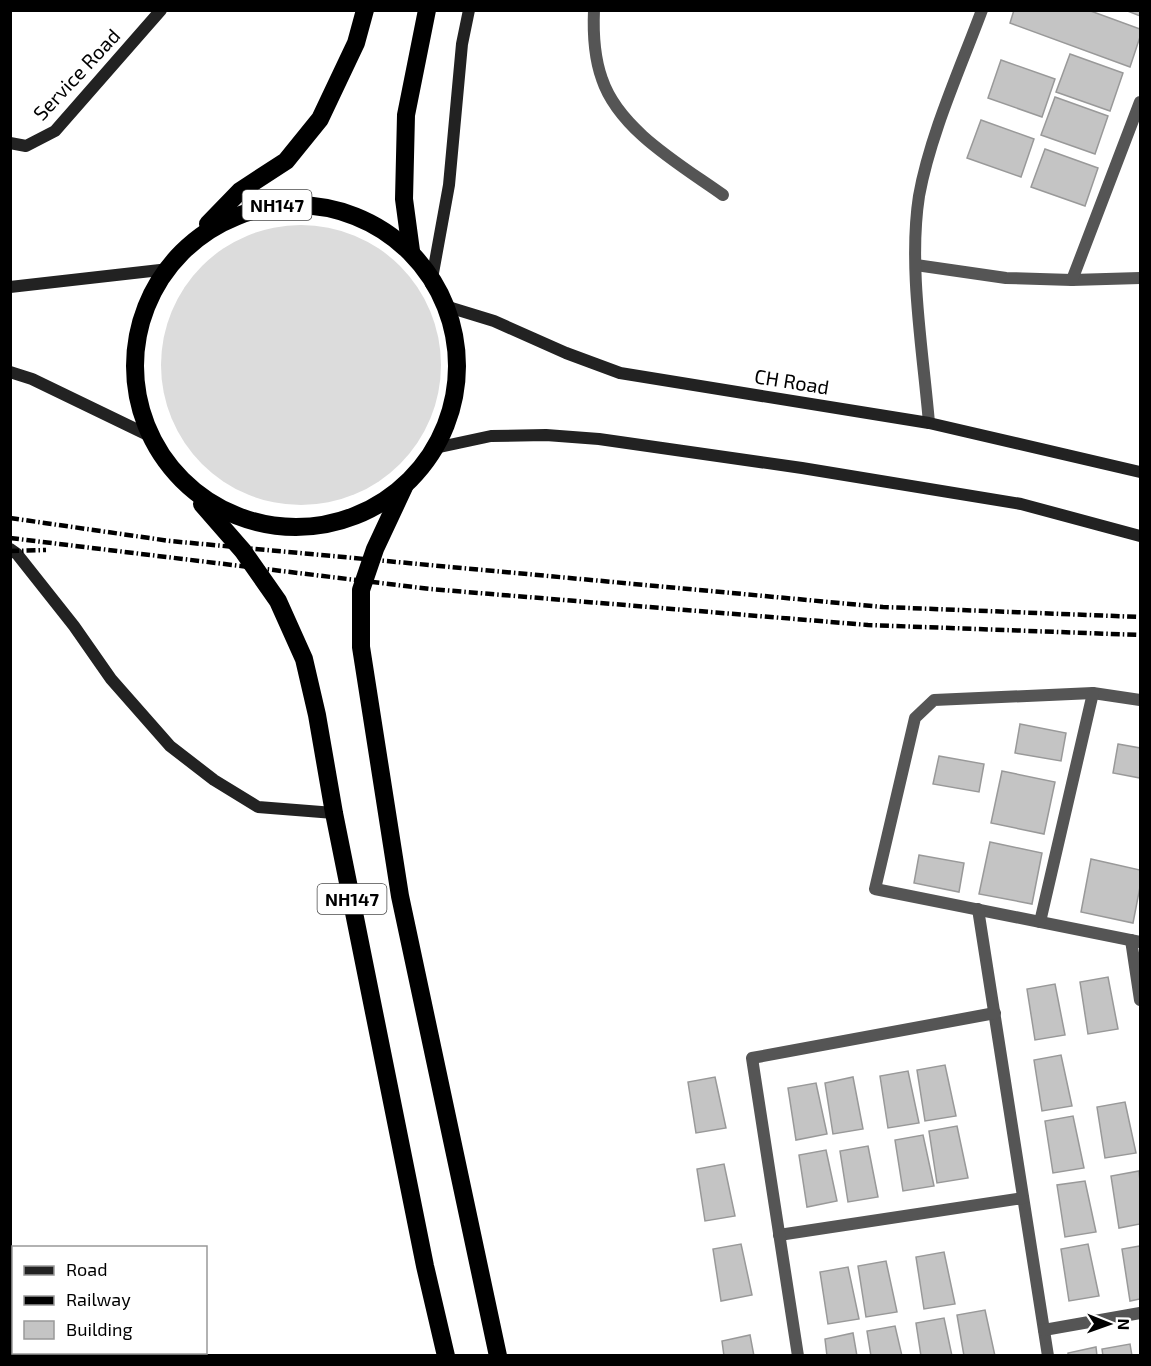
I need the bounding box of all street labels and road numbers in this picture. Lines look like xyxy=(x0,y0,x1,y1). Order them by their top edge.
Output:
street label: Service Road xyxy=(28,23,124,125)
road number: NH147 xyxy=(242,190,312,220)
street label: CH Road xyxy=(753,363,831,399)
road number: NH147 xyxy=(318,884,386,914)

